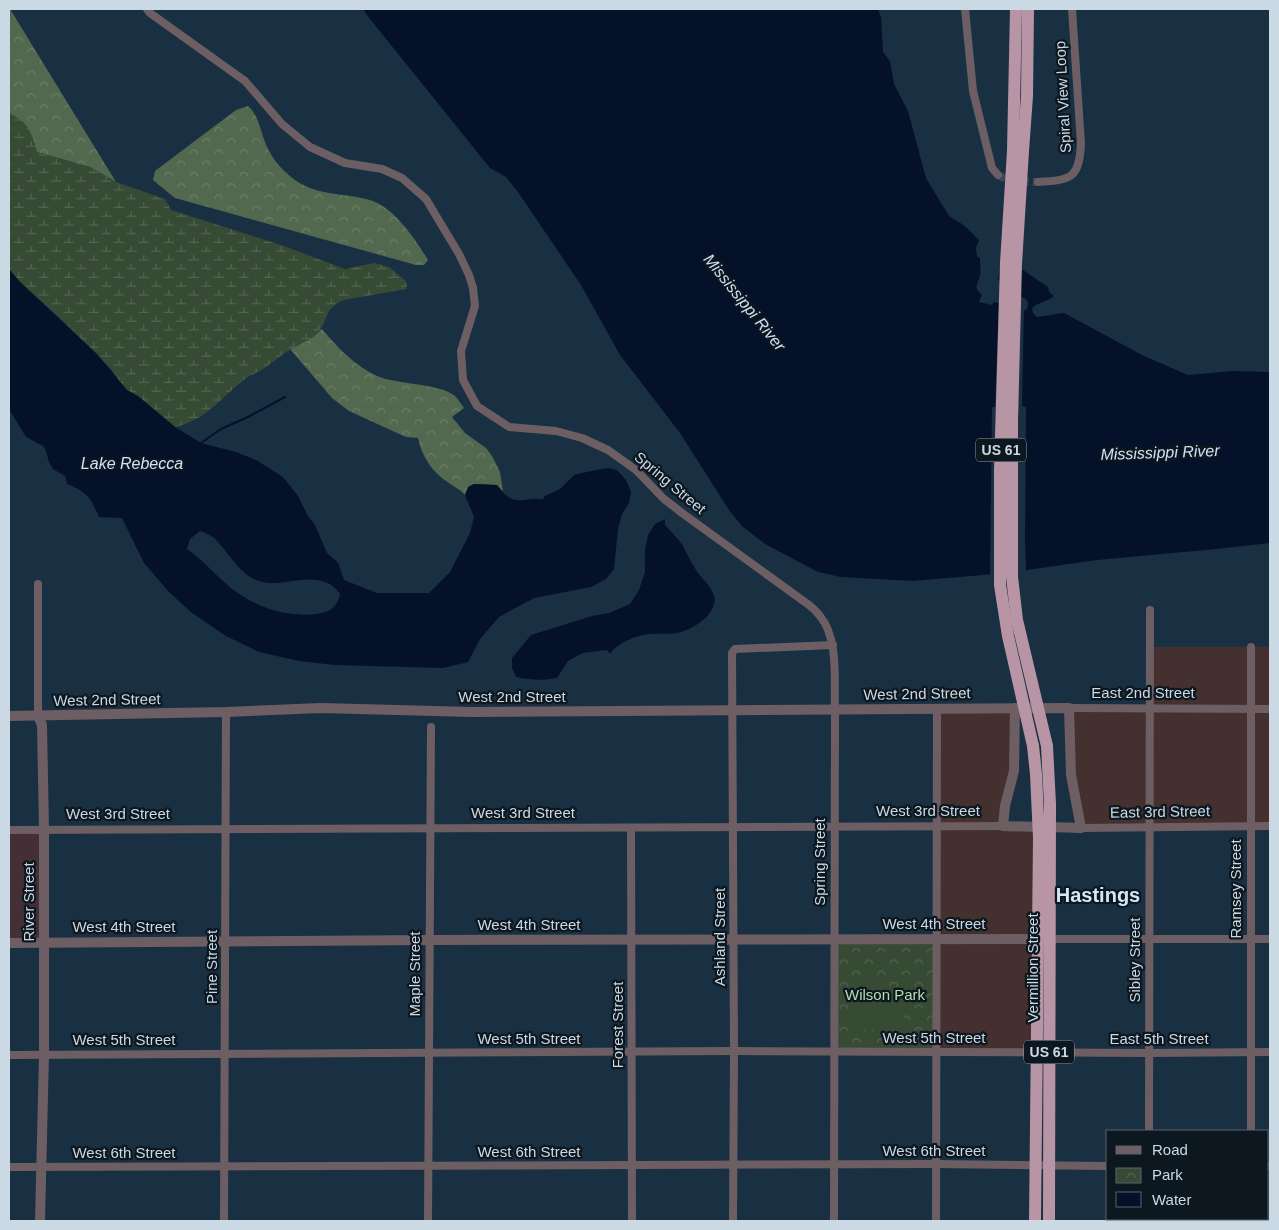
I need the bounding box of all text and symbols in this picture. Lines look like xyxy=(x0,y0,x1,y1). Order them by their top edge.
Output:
street label: Spiral View Loop xyxy=(1051,41,1074,154)
water label: Mississippi River xyxy=(701,251,789,354)
road number: US 61 xyxy=(976,438,1026,462)
water label: Mississippi River xyxy=(1100,442,1221,463)
street label: Spring Street xyxy=(631,448,710,518)
water label: Lake Rebecca xyxy=(81,455,183,472)
street label: West 2nd Street xyxy=(863,684,972,703)
street label: East 2nd Street xyxy=(1091,684,1196,701)
street label: West 2nd Street xyxy=(458,688,566,705)
street label: West 2nd Street xyxy=(53,690,162,709)
street label: West 3rd Street xyxy=(876,802,981,819)
street label: East 3rd Street xyxy=(1110,802,1211,821)
street label: West 3rd Street xyxy=(471,804,576,821)
street label: West 3rd Street xyxy=(66,805,171,822)
street label: Spring Street xyxy=(811,817,828,906)
street label: Ramsey Street xyxy=(1227,839,1244,939)
street label: River Street xyxy=(20,862,37,942)
district label: Hastings xyxy=(1056,884,1140,906)
street label: Ashland Street xyxy=(711,887,728,986)
street label: Vermillion Street xyxy=(1024,913,1041,1023)
street label: West 4th Street xyxy=(882,915,986,932)
street label: West 4th Street xyxy=(477,916,581,933)
street label: Sibley Street xyxy=(1126,917,1143,1003)
street label: West 4th Street xyxy=(72,918,176,935)
street label: Pine Street xyxy=(203,929,220,1004)
street label: Maple Street xyxy=(406,931,423,1017)
street label: Forest Street xyxy=(609,981,626,1068)
park label: Wilson Park xyxy=(845,986,926,1003)
street label: West 5th Street xyxy=(882,1029,986,1046)
street label: West 5th Street xyxy=(477,1030,581,1047)
street label: East 5th Street xyxy=(1109,1030,1209,1047)
street label: West 5th Street xyxy=(72,1031,176,1048)
road number: US 61 xyxy=(1024,1040,1074,1064)
legend xyxy=(1106,1130,1269,1220)
text: Road xyxy=(1152,1141,1188,1158)
street label: West 6th Street xyxy=(882,1142,986,1159)
street label: West 6th Street xyxy=(477,1143,581,1160)
street label: West 6th Street xyxy=(72,1144,176,1161)
text: Park xyxy=(1152,1166,1183,1183)
text: Water xyxy=(1152,1191,1191,1208)

